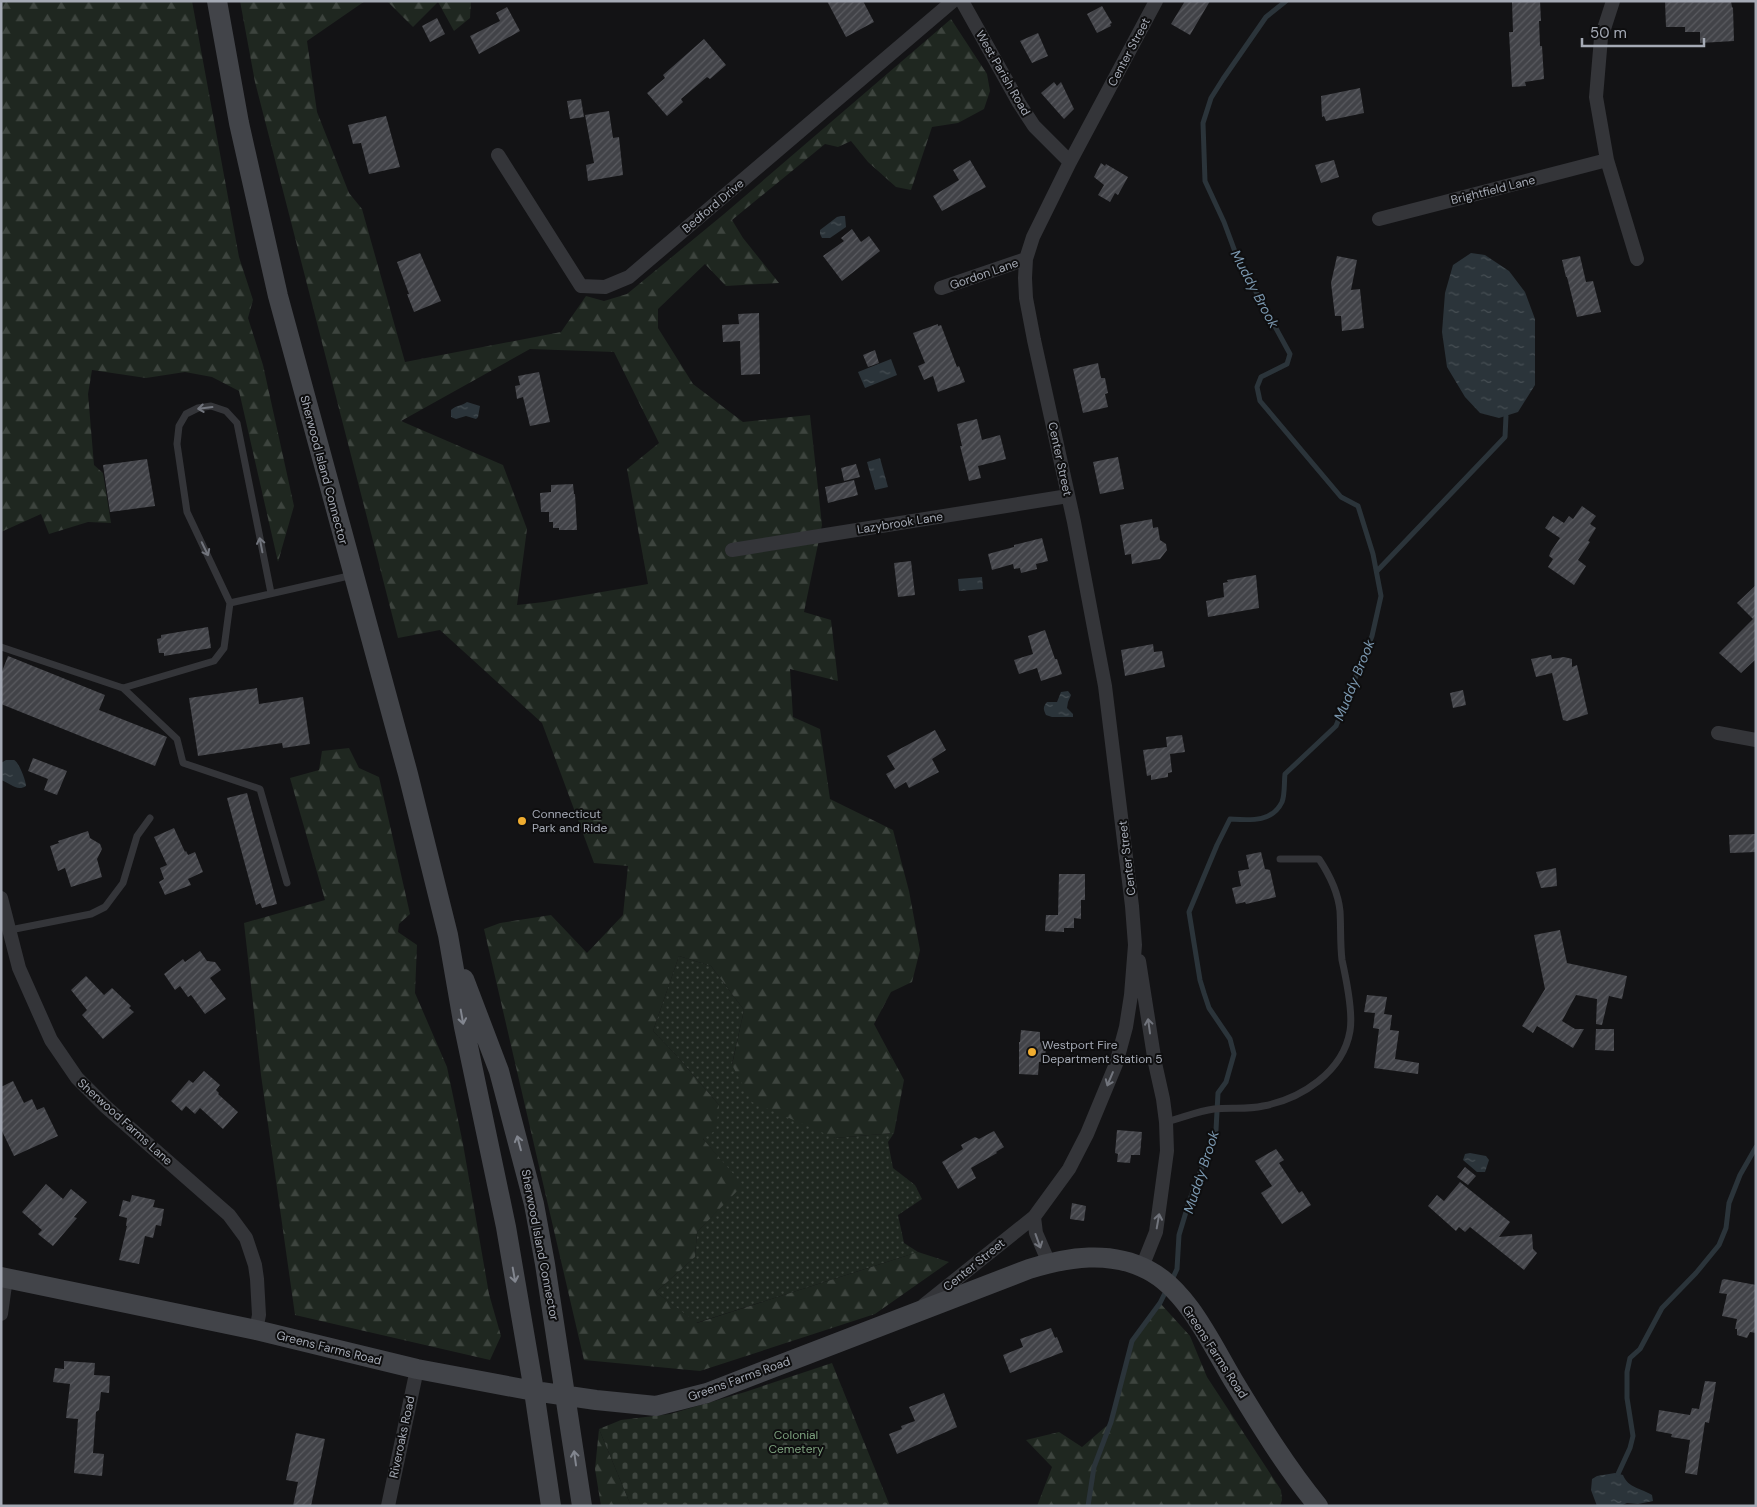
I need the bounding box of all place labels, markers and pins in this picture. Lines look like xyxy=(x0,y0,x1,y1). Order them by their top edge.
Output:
place label: Connecticut Park and Ride xyxy=(532,806,608,836)
marker: Connecticut Park and Ride xyxy=(516,815,528,827)
place label: Westport Fire Department Station 5 xyxy=(1042,1037,1163,1067)
marker: Westport Fire Department Station 5 xyxy=(1026,1046,1038,1058)

